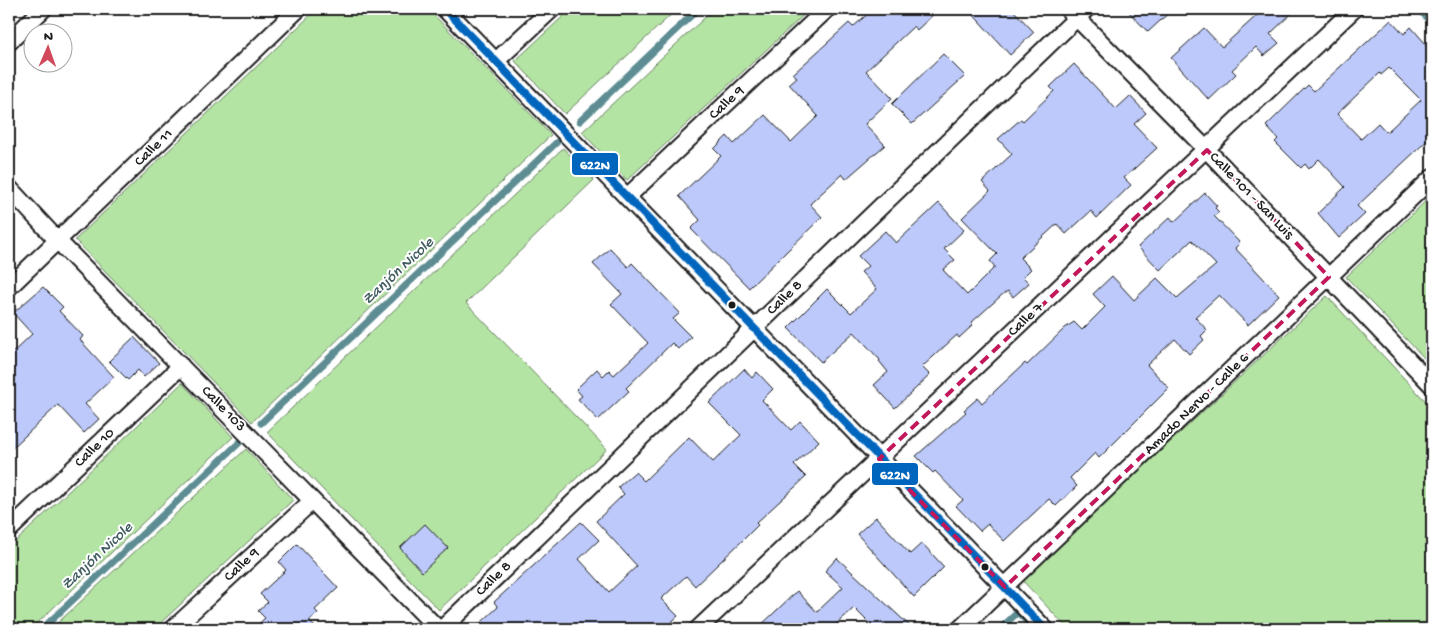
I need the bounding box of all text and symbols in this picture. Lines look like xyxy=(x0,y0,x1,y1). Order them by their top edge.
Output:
north arrow xyxy=(22,22,72,72)
text: N xyxy=(44,29,53,46)
street label: Calle 9 xyxy=(706,82,749,124)
street label: Calle 11 xyxy=(131,125,177,171)
street label: Calle 101 - San Luis xyxy=(1205,149,1297,244)
line badge: 622N xyxy=(571,152,619,176)
text: 622N xyxy=(580,158,610,175)
water label: Zanjón Nicole xyxy=(359,234,439,310)
street label: Calle 8 xyxy=(763,277,807,319)
street label: Calle 7 xyxy=(1004,298,1048,341)
unlabelled marker xyxy=(727,300,737,310)
street label: Amado Nervo - Calle 6 xyxy=(1141,349,1254,459)
street label: Calle 103 xyxy=(197,382,249,436)
street label: Calle 10 xyxy=(71,424,119,471)
line badge: 622N xyxy=(871,462,919,486)
text: 622N xyxy=(880,468,910,485)
water label: Zanjón Nicole xyxy=(58,519,138,595)
street label: Calle 9 xyxy=(221,544,264,586)
street label: Calle 8 xyxy=(472,558,516,600)
unlabelled marker xyxy=(980,562,990,572)

